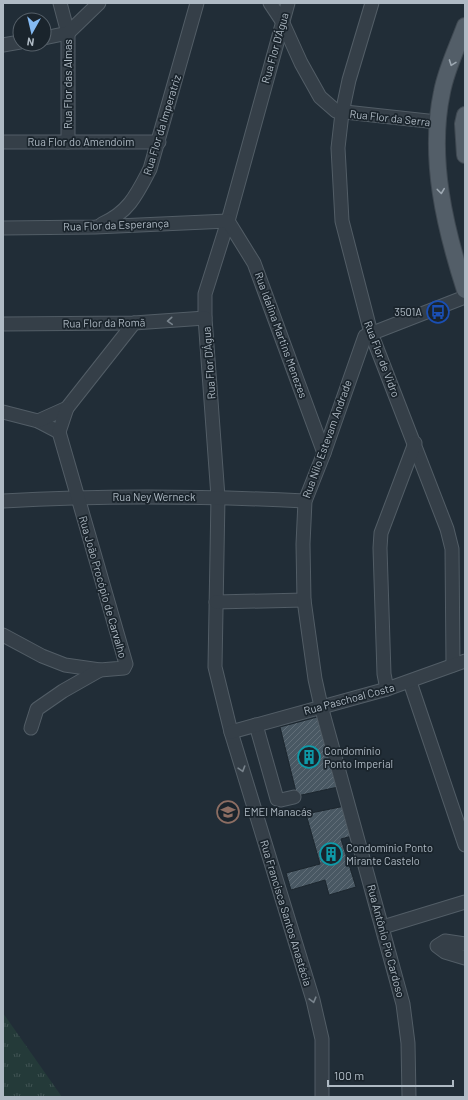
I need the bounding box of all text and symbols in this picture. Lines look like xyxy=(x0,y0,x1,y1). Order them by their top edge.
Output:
street label: Rua Flor D'Água xyxy=(258,11,291,85)
north arrow xyxy=(12,12,52,52)
text: N xyxy=(26,35,35,49)
street label: Rua Flor das Almas xyxy=(61,39,74,129)
one-way arrow xyxy=(448,59,457,66)
street label: Rua Flor da Imperatriz xyxy=(140,73,183,177)
street label: Rua Flor da Serra xyxy=(349,107,431,128)
street label: Rua Flor do Amendoim xyxy=(28,135,134,148)
one-way arrow xyxy=(436,188,445,194)
street label: Rua Flor da Esperança xyxy=(63,216,169,233)
street label: Rua Idalina Martins Menezes xyxy=(253,270,310,400)
bus stop icon: 3501A xyxy=(425,299,451,325)
place label: 3501A xyxy=(394,305,422,318)
street label: Rua Flor da Romã xyxy=(63,315,145,330)
one-way arrow xyxy=(167,316,173,325)
street label: Rua Flor de Vidro xyxy=(362,319,403,399)
street label: Rua Flor D'Água xyxy=(199,326,218,400)
street label: Rua Nilo Estevam Andrade xyxy=(299,378,354,500)
street label: Rua Ney Werneck xyxy=(113,490,196,503)
street label: Rua João Procópio de Carvalho xyxy=(77,514,130,659)
street label: Rua Paschoal Costa xyxy=(302,680,396,717)
building icon: Condomínio Ponto Imperial xyxy=(296,744,322,770)
place label: Condomínio Ponto Imperial xyxy=(324,744,393,770)
one-way arrow xyxy=(237,765,246,772)
school or university icon: EMEI Manacás xyxy=(215,799,241,825)
place label: EMEI Manacás xyxy=(244,805,312,818)
street label: Rua Francisca Santos Anastácia xyxy=(258,838,315,987)
building icon: Condomínio Ponto Mirante Castelo xyxy=(318,841,344,867)
place label: Condomínio Ponto Mirante Castelo xyxy=(346,841,433,867)
street label: Rua Antônio Pio Cardoso xyxy=(365,883,408,999)
one-way arrow xyxy=(308,997,317,1004)
scale bar xyxy=(328,1062,453,1088)
text: 100 m xyxy=(334,1068,364,1082)

